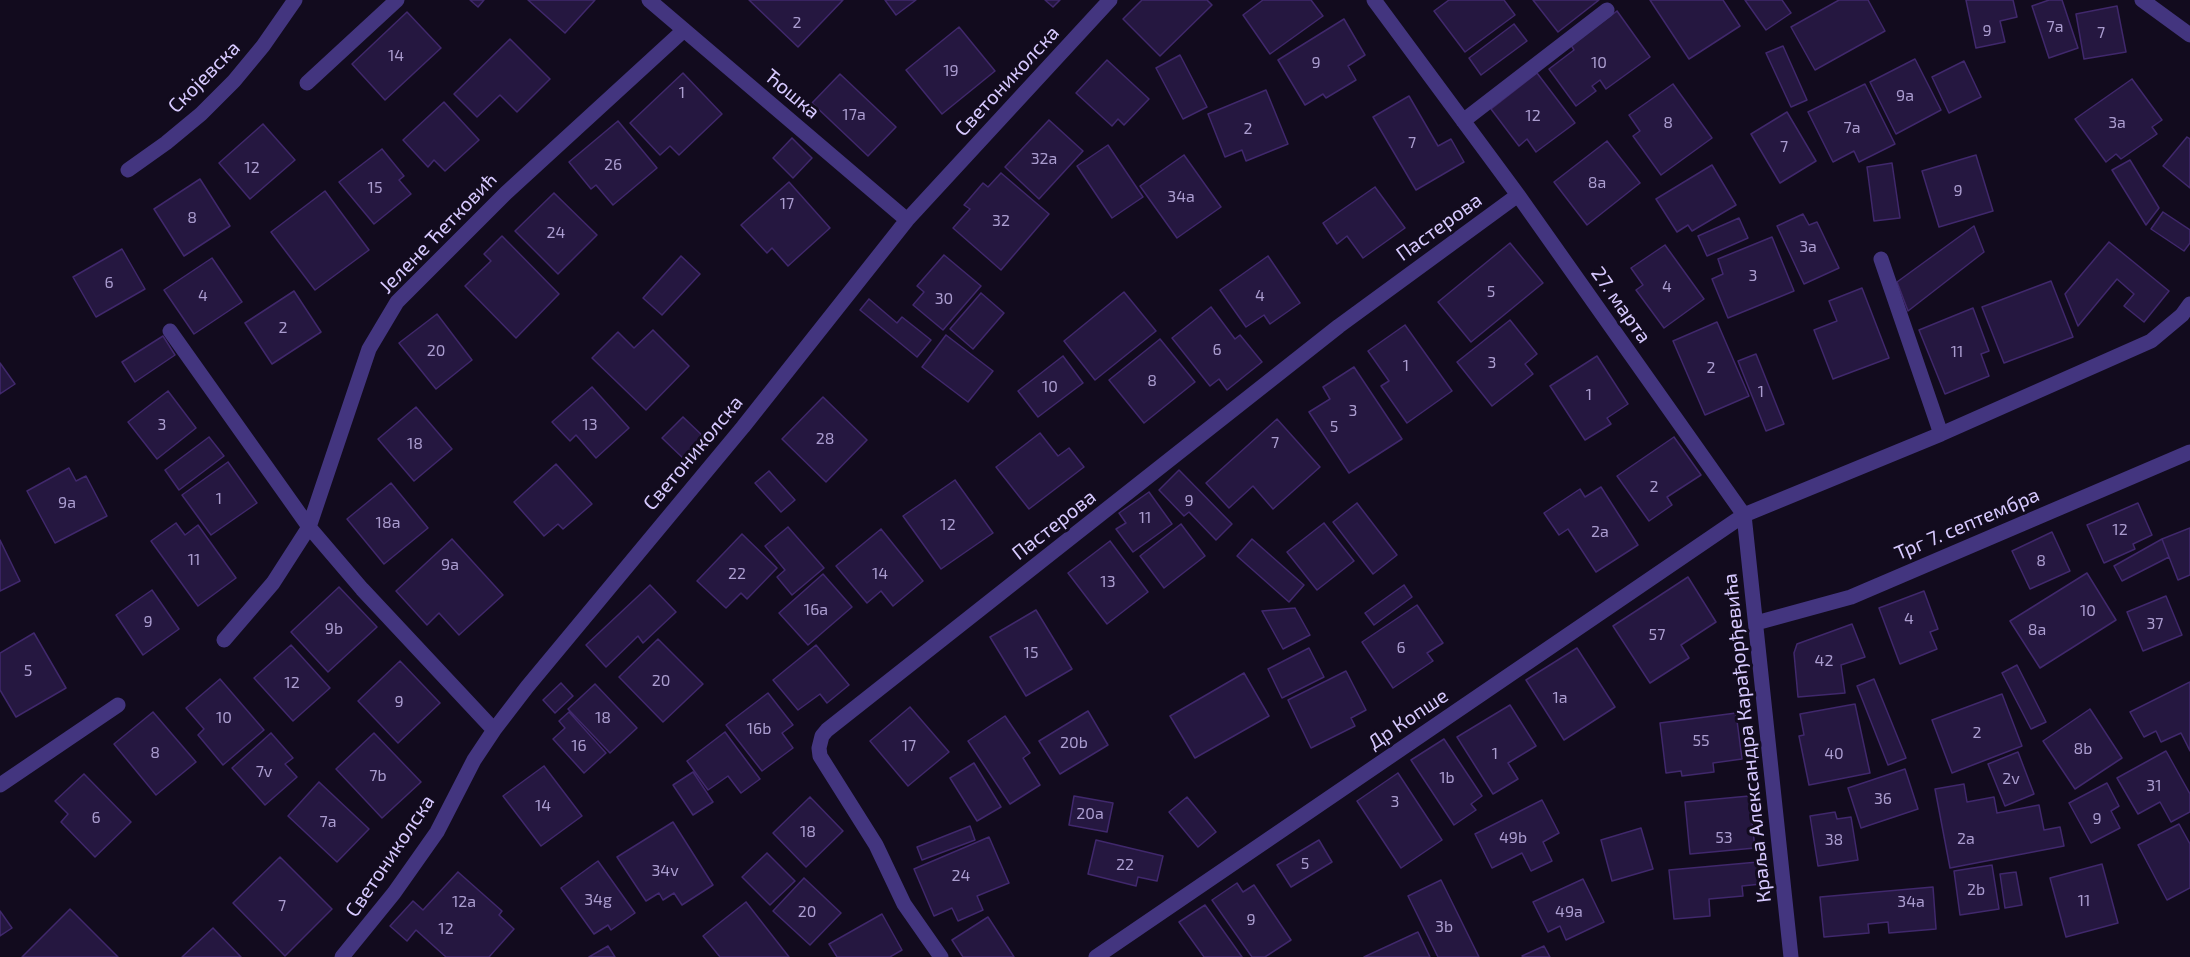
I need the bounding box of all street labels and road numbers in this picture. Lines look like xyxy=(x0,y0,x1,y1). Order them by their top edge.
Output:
street label: Светониколска xyxy=(950,21,1064,141)
street label: Скојевска xyxy=(163,36,245,118)
street label: Ћошка xyxy=(759,64,825,124)
street label: Јелене Ћетковић xyxy=(374,168,502,298)
street label: Пастерова xyxy=(1392,188,1486,266)
street label: 27. марта xyxy=(1586,262,1656,348)
street label: Светониколска xyxy=(638,391,748,515)
street label: Трг 7. септембра xyxy=(1891,483,2043,565)
street label: Пастерова xyxy=(1007,485,1101,565)
street label: Краља Александра Карађорђевића xyxy=(1718,572,1776,904)
street label: Др Копше xyxy=(1363,683,1453,755)
street label: Светониколска xyxy=(340,790,440,922)

